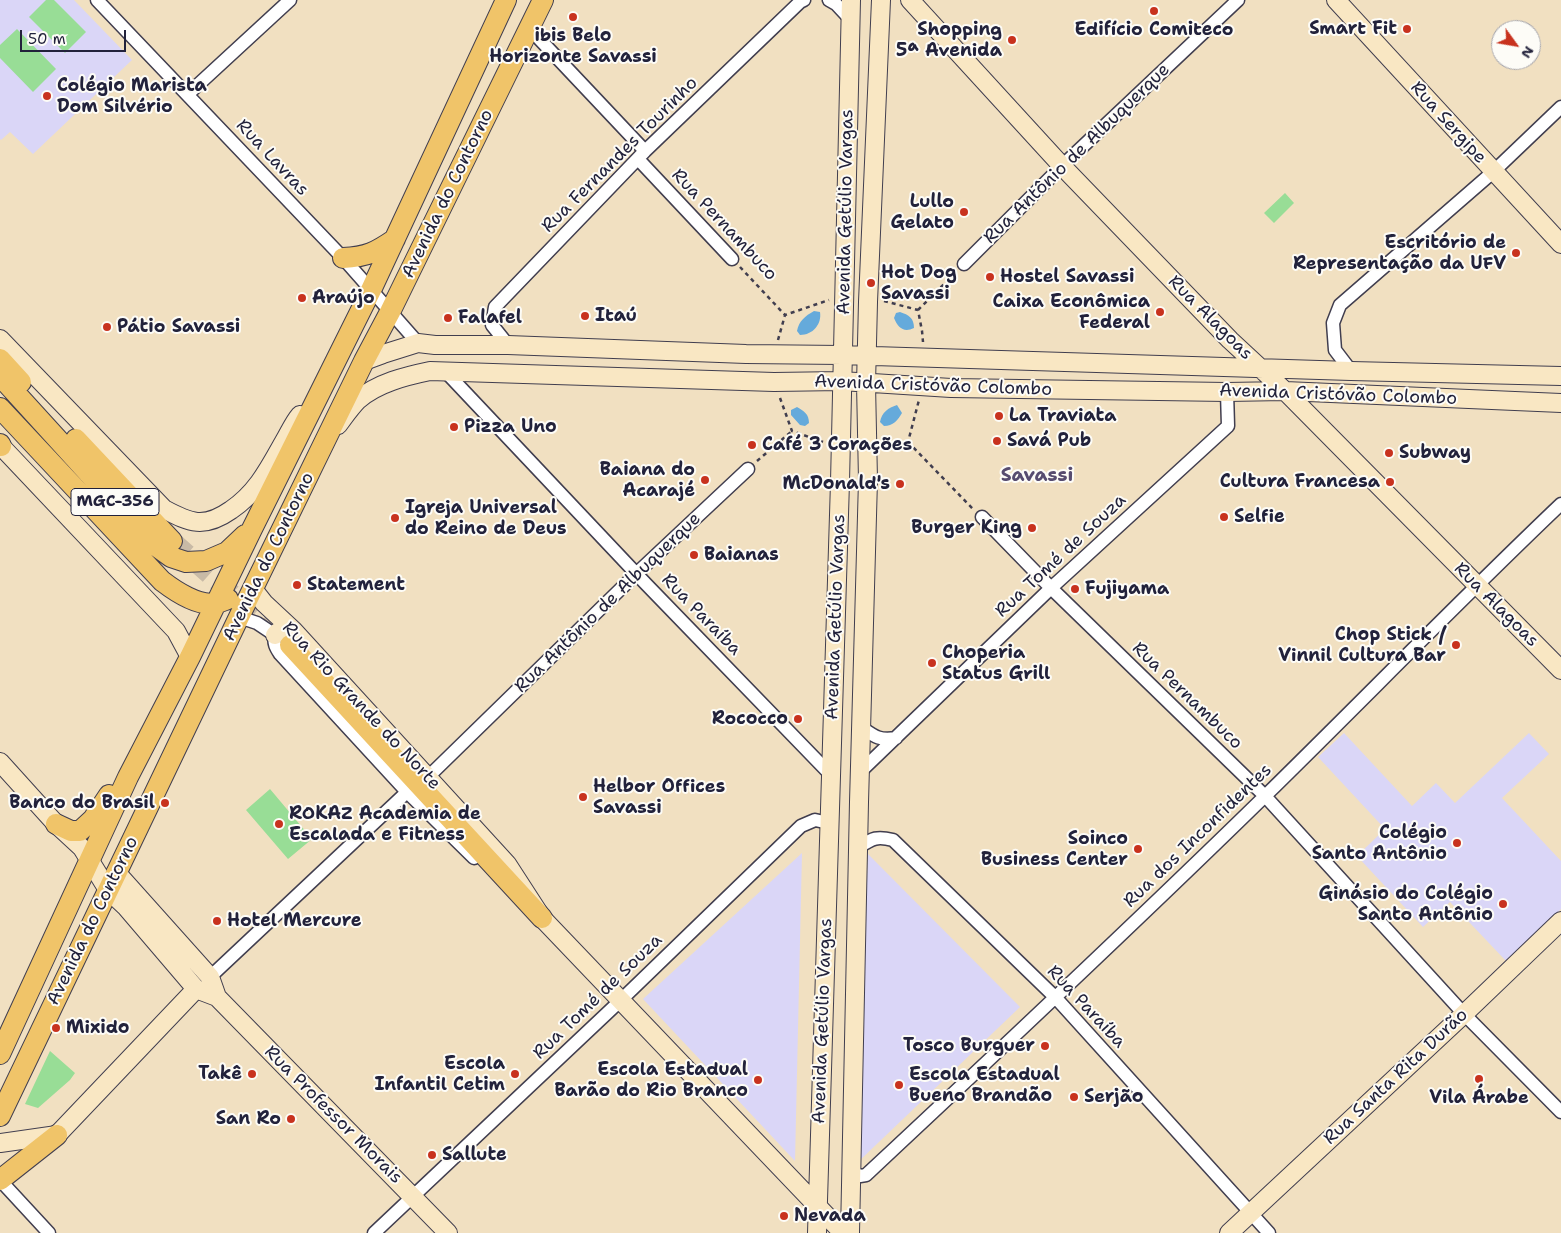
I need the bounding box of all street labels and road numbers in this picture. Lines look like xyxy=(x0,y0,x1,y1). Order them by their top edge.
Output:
street label: Rua Antônio de Albuquerque xyxy=(979,59,1175,249)
street label: Rua Fernandes Tourinho xyxy=(538,73,702,237)
street label: Rua Sergipe xyxy=(1405,77,1491,169)
street label: Avenida do Contorno xyxy=(398,106,498,282)
street label: Avenida Getúlio Vargas xyxy=(833,109,859,315)
street label: Rua Lavras xyxy=(231,115,313,201)
street label: Rua Pernambuco xyxy=(667,165,781,285)
street label: Rua Alagoas xyxy=(1163,271,1257,365)
street label: Avenida Cristóvão Colombo xyxy=(814,371,1052,401)
street label: Avenida Cristóvão Colombo xyxy=(1219,380,1457,410)
street label: Avenida do Contorno xyxy=(219,469,319,645)
road number: MGC-356 xyxy=(71,488,159,516)
street label: Rua Tomé de Souza xyxy=(991,490,1131,622)
street label: Rua Antônio de Albuquerque xyxy=(510,508,706,698)
street label: Avenida Getúlio Vargas xyxy=(822,514,850,720)
street label: Rua Alagoas xyxy=(1449,558,1543,652)
street label: Rua Paraíba xyxy=(657,570,745,660)
street label: Rua Rio Grande do Norte xyxy=(277,617,445,795)
street label: Rua Pernambuco xyxy=(1127,638,1247,754)
street label: Rua dos Inconfidentes xyxy=(1119,760,1277,912)
street label: Avenida do Contorno xyxy=(43,833,143,1009)
street label: Avenida Getúlio Vargas xyxy=(809,918,837,1124)
street label: Rua Tomé de Souza xyxy=(529,930,667,1064)
street label: Rua Paraíba xyxy=(1042,961,1130,1053)
street label: Rua Santa Rita Durão xyxy=(1319,1004,1473,1150)
street label: Rua Professor Morais xyxy=(259,1041,407,1189)

